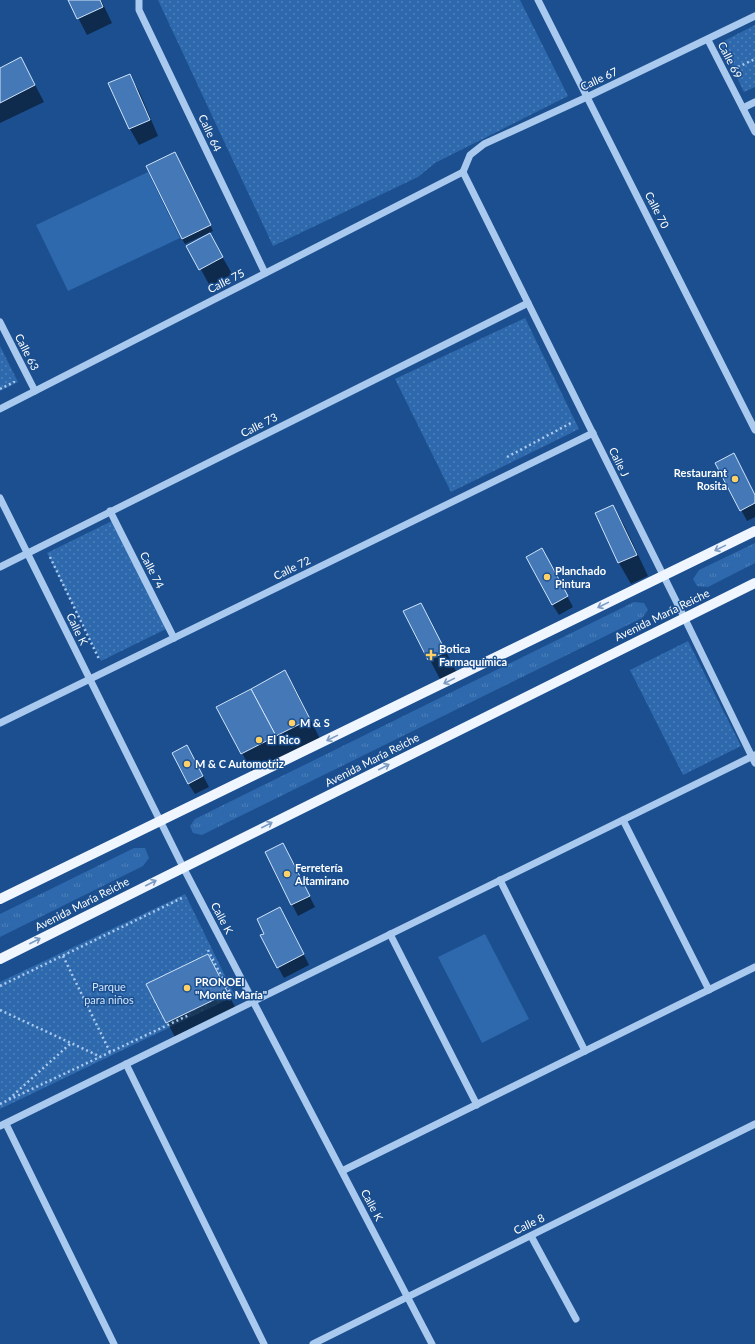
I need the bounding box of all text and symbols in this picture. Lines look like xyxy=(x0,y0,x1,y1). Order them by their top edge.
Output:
street label: Calle 69 xyxy=(716,39,745,80)
street label: Calle 67 xyxy=(578,64,619,93)
street label: Calle 64 xyxy=(196,112,225,154)
street label: Calle 70 xyxy=(643,189,672,231)
street label: Calle 75 xyxy=(205,266,246,295)
street label: Calle 63 xyxy=(13,331,42,372)
street label: Calle 73 xyxy=(238,410,279,439)
street label: Calle J xyxy=(607,445,632,479)
place label: Restaurant Rosita xyxy=(674,466,728,492)
marker: Restaurant Rosita xyxy=(730,474,740,484)
one-way arrow xyxy=(714,545,726,552)
street label: Calle 74 xyxy=(138,549,167,591)
street label: Calle 72 xyxy=(271,553,312,582)
place label: Planchado Pintura xyxy=(555,564,606,590)
marker: Planchado Pintura xyxy=(542,572,552,582)
street label: Avenida María Reiche xyxy=(612,586,712,643)
one-way arrow xyxy=(597,602,609,609)
street label: Calle K xyxy=(64,611,91,648)
place label: Botica Farmaquímica xyxy=(439,642,507,668)
marker: Botica Farmaquímica xyxy=(426,650,436,660)
one-way arrow xyxy=(443,678,455,685)
place label: M & S xyxy=(300,716,330,729)
marker: M & S xyxy=(287,718,297,728)
street label: Avenida María Reiche xyxy=(322,730,421,789)
place label: El Rico xyxy=(267,733,300,746)
marker: El Rico xyxy=(254,735,264,745)
one-way arrow xyxy=(326,735,338,742)
place label: M & C Automotriz xyxy=(195,757,284,770)
marker: M & C Automotriz xyxy=(182,759,192,769)
one-way arrow xyxy=(378,763,390,770)
one-way arrow xyxy=(261,821,273,828)
place label: Ferretería Altamirano xyxy=(294,861,349,887)
marker: Ferretería Altamirano xyxy=(282,869,292,879)
street label: Avenida María Reiche xyxy=(32,874,131,933)
one-way arrow xyxy=(145,879,157,886)
street label: Calle K xyxy=(209,900,236,936)
one-way arrow xyxy=(29,937,41,944)
place label: PRONOEI "Monte María" xyxy=(195,975,267,1001)
park label: Parque para niños xyxy=(84,980,134,1006)
marker: PRONOEI "Monte María" xyxy=(182,983,192,993)
street label: Calle K xyxy=(359,1187,386,1223)
street label: Calle 8 xyxy=(511,1210,546,1237)

